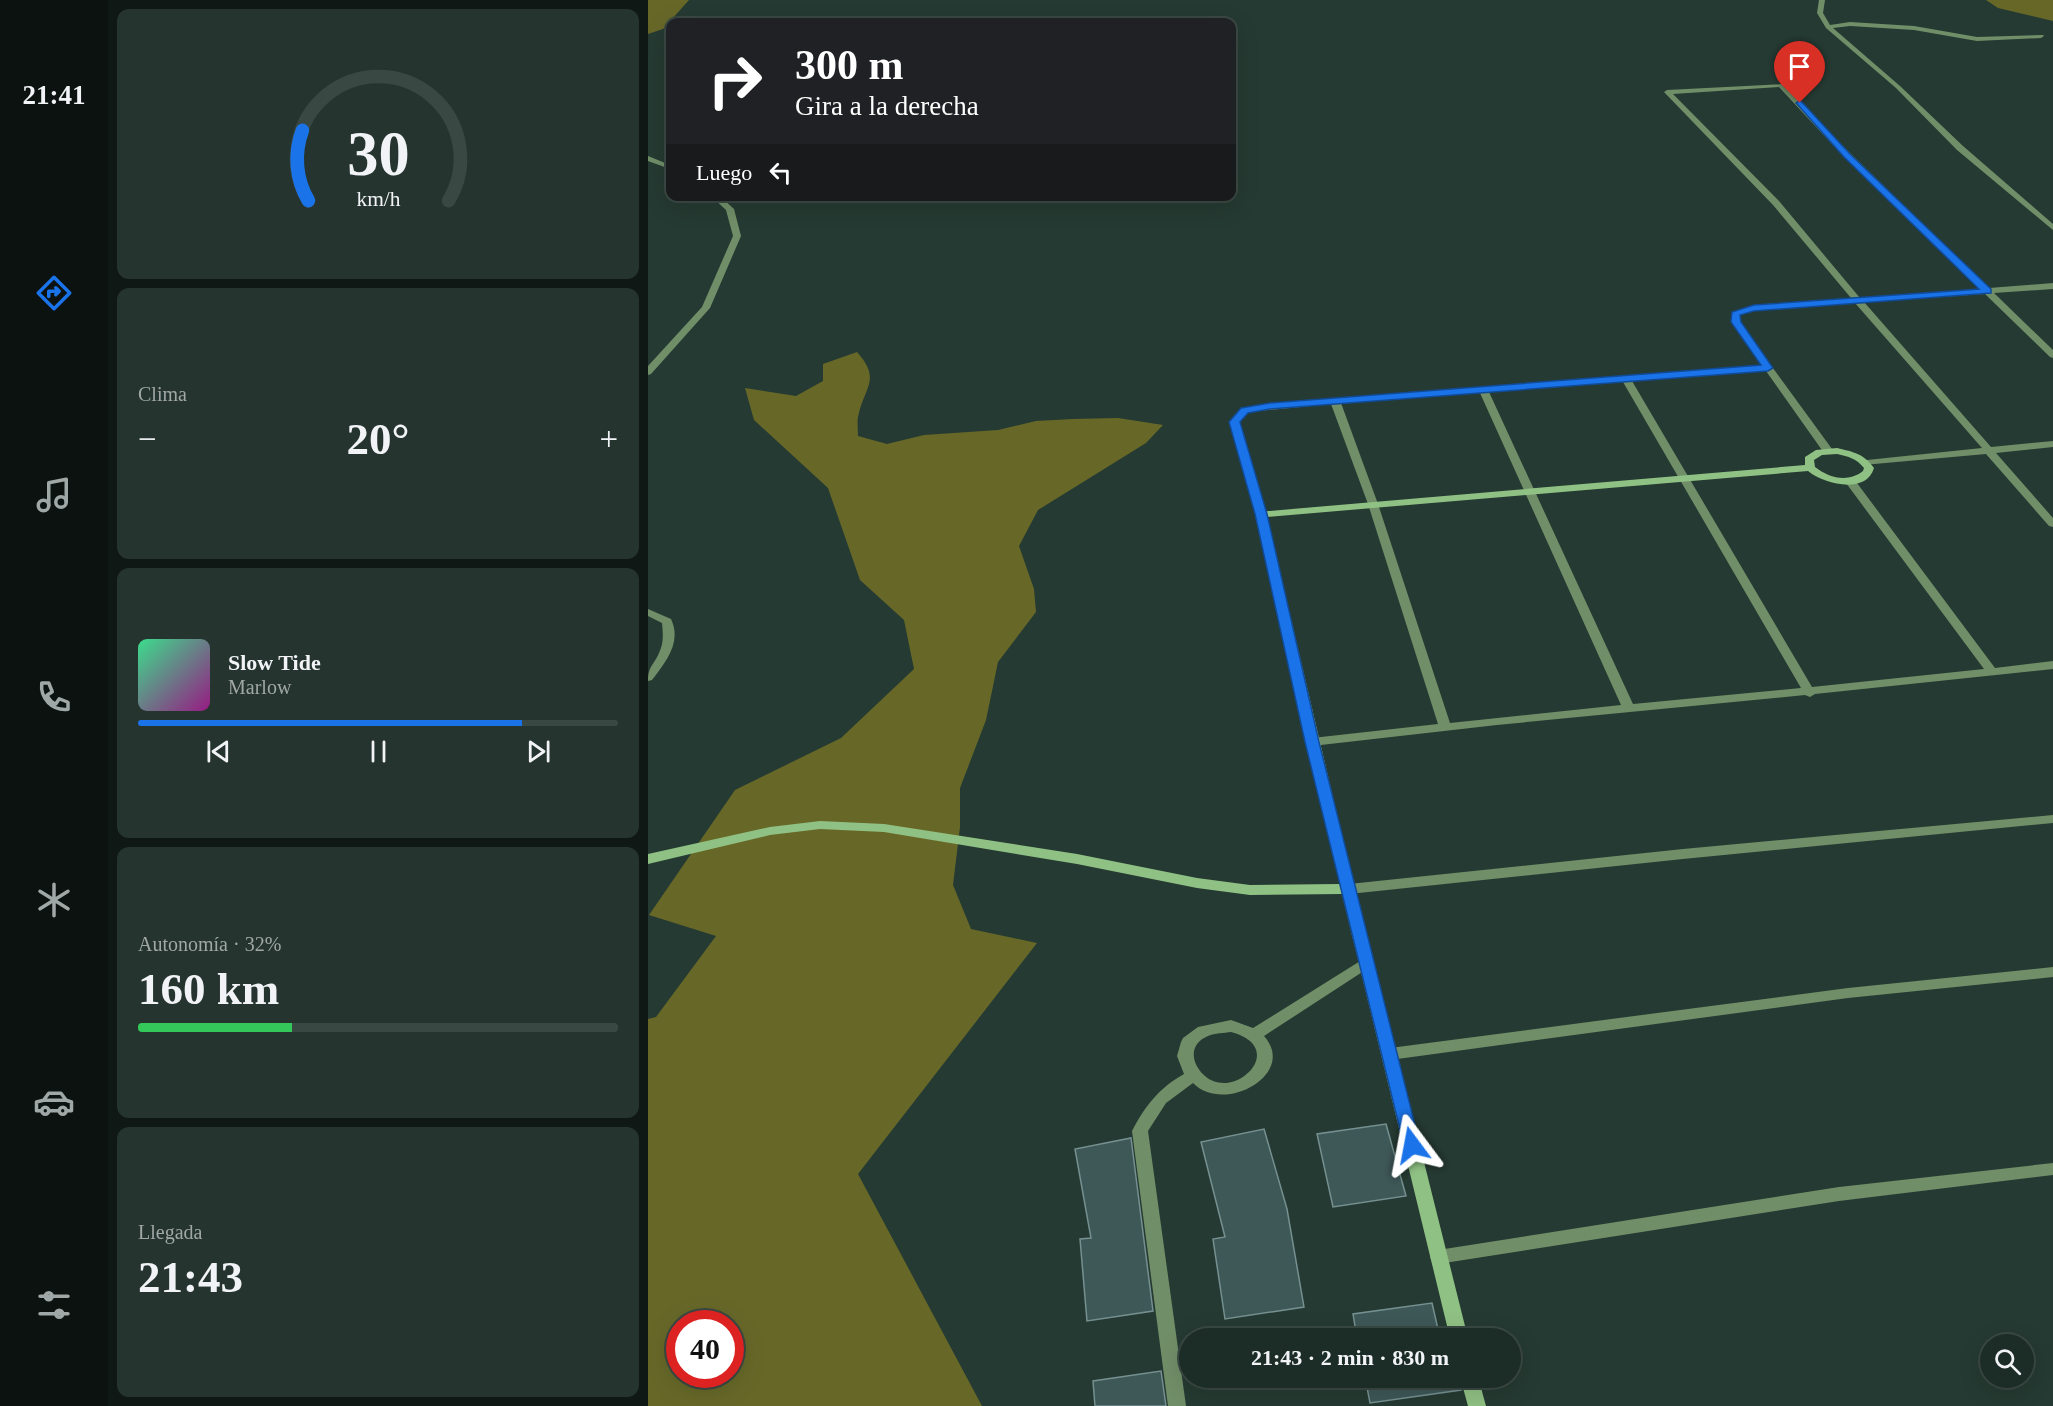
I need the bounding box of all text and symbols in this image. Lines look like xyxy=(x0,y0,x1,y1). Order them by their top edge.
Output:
pin xyxy=(1774,41,1825,103)
icon: right xyxy=(696,42,774,120)
text: 300 m xyxy=(795,42,904,88)
icon: arrive xyxy=(1783,50,1816,83)
text: 21:41 xyxy=(23,80,86,110)
text: Gira a la derecha xyxy=(795,91,979,121)
text: 30 xyxy=(347,119,409,188)
icon: left xyxy=(764,156,797,189)
text: Luego xyxy=(696,160,752,185)
text: km/h xyxy=(356,188,400,212)
icon: directions xyxy=(33,272,75,314)
text: Clima xyxy=(138,383,187,405)
text: 20° xyxy=(347,414,410,464)
text: − xyxy=(138,421,157,457)
text: + xyxy=(599,421,618,457)
icon: music xyxy=(33,474,75,516)
text: Slow Tide xyxy=(228,650,321,675)
icon: phone xyxy=(33,676,75,718)
text: Marlow xyxy=(228,676,291,698)
icon: previous xyxy=(202,735,235,768)
icon: pause xyxy=(362,735,395,768)
icon: next xyxy=(522,735,555,768)
icon: climate xyxy=(33,879,75,921)
text: Autonomía · 32% xyxy=(138,933,281,955)
text: 160 km xyxy=(138,964,279,1014)
icon: car xyxy=(33,1081,75,1123)
position arrow xyxy=(1380,1113,1444,1177)
text: Llegada xyxy=(138,1221,202,1243)
text: 21:43 xyxy=(138,1252,243,1302)
icon: filters xyxy=(33,1284,75,1326)
speed limit sign: 40 xyxy=(666,1310,744,1388)
map controls xyxy=(1980,1334,2034,1388)
button: search xyxy=(1980,1334,2034,1388)
text: 21:43 · 2 min · 830 m xyxy=(1251,1345,1449,1370)

